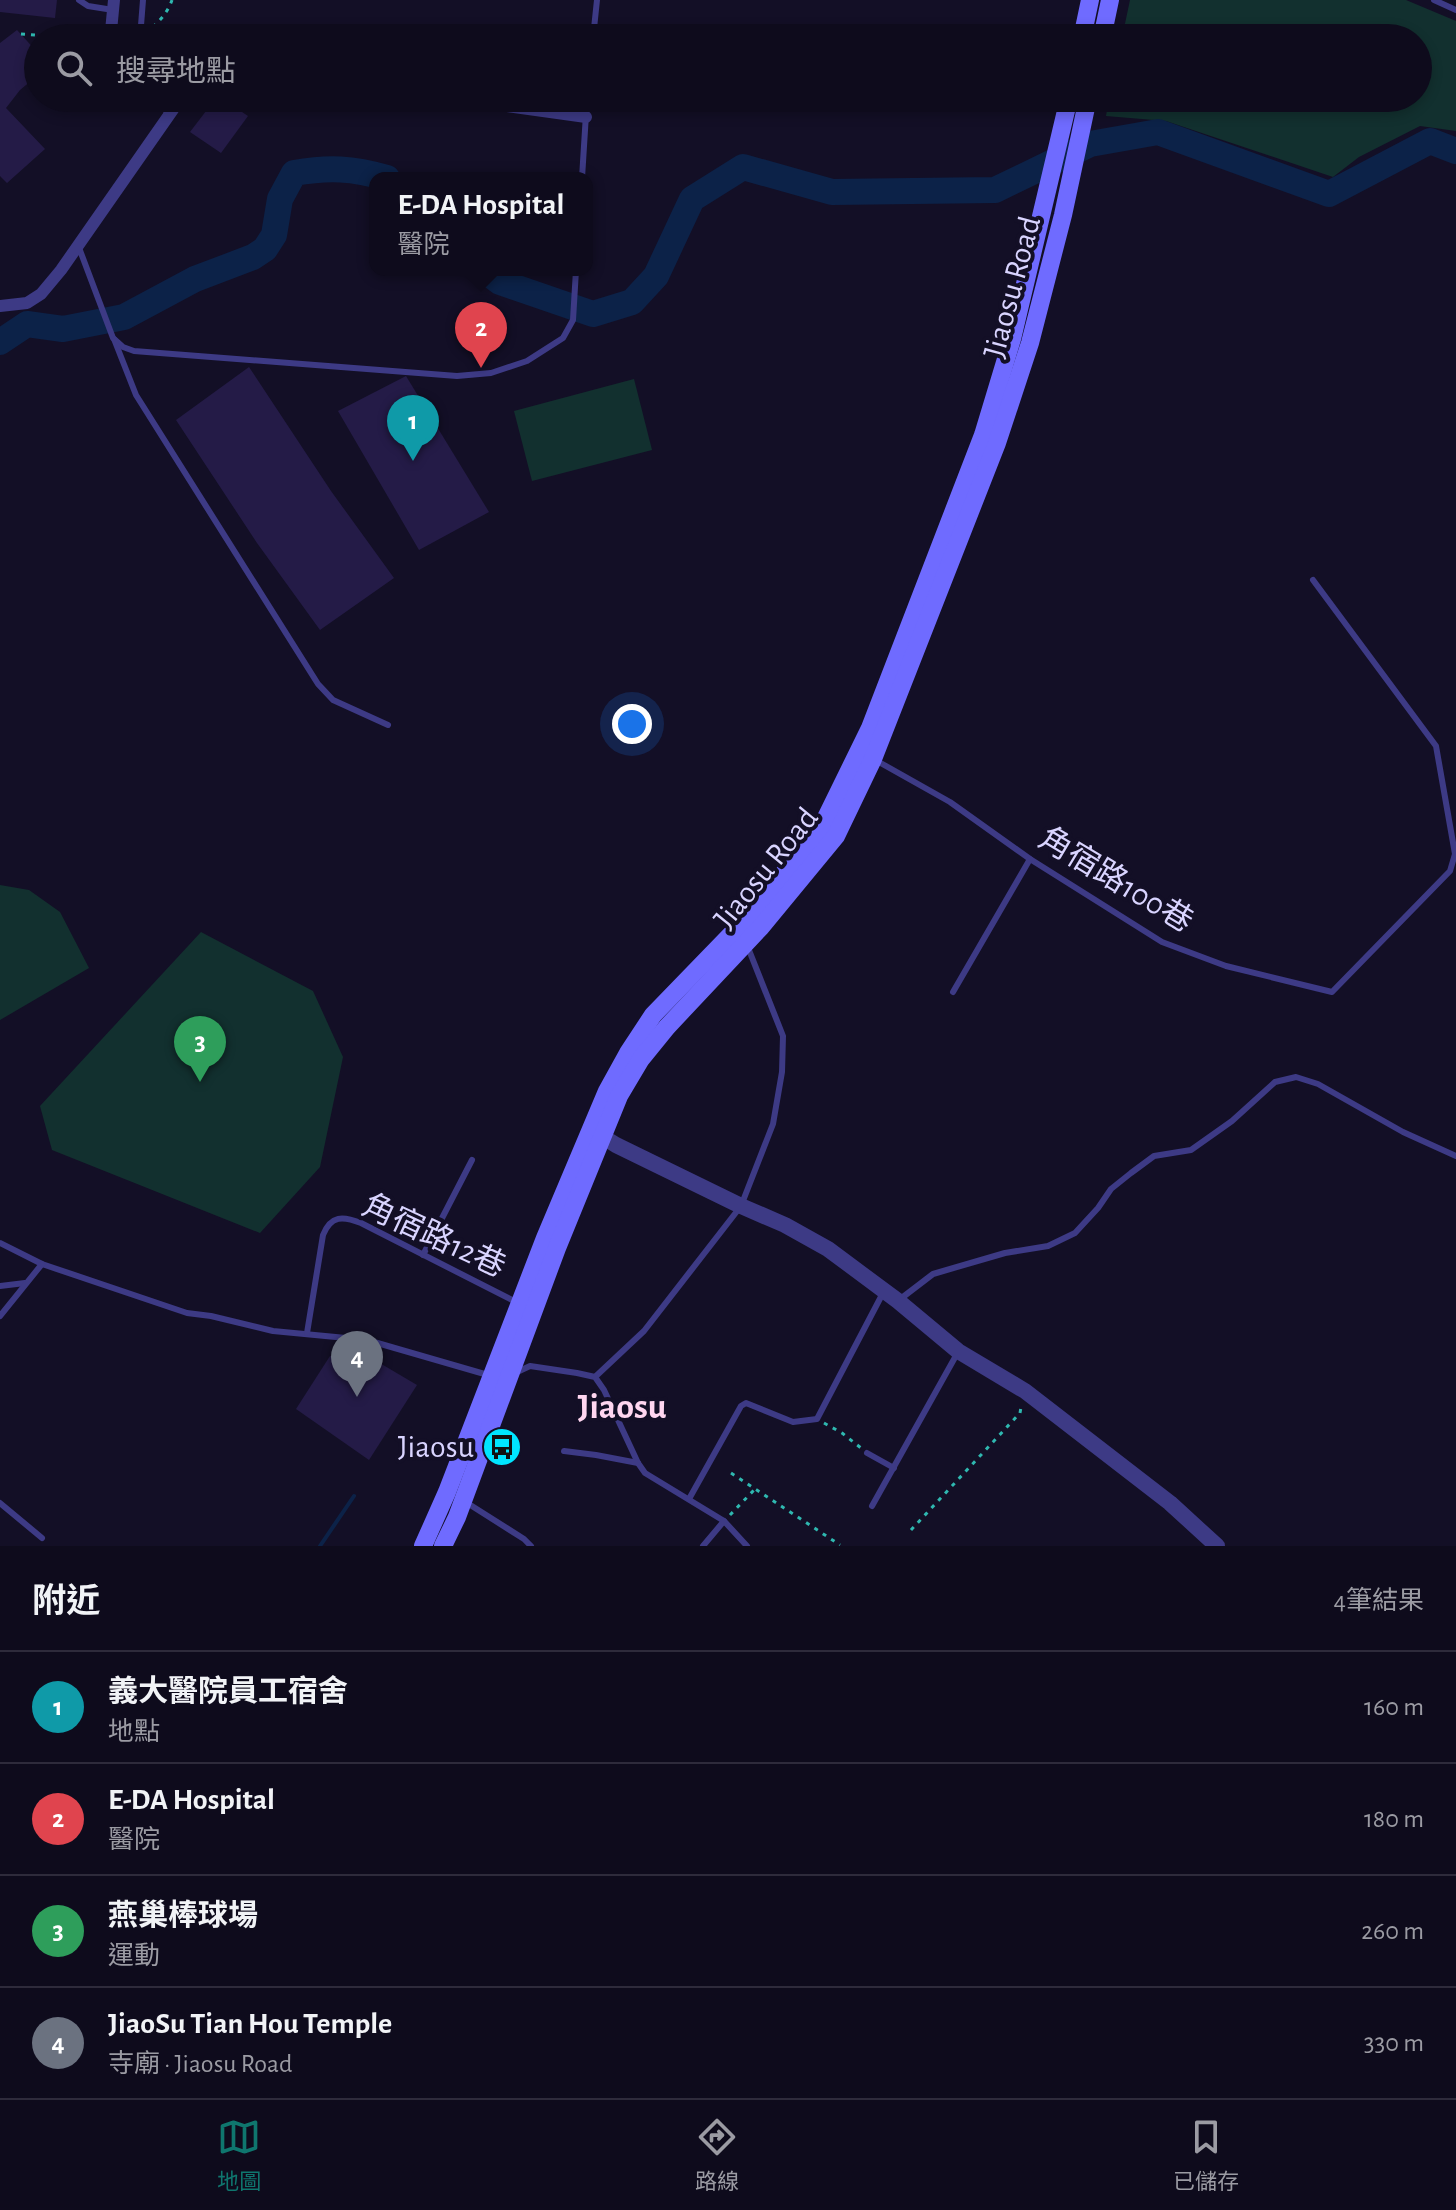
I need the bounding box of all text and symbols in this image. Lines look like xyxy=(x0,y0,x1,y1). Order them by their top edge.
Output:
search box xyxy=(24,24,1432,112)
icon: search xyxy=(52,46,96,90)
text: 搜尋地點 xyxy=(116,57,236,87)
popup xyxy=(369,172,593,276)
text: E-DA Hospital xyxy=(398,190,564,220)
street label: Jiaosu Road xyxy=(978,213,1046,361)
text: 醫院 xyxy=(398,232,450,258)
pin: 2 xyxy=(455,302,507,368)
pin: 1 xyxy=(387,395,439,461)
your location xyxy=(612,704,652,744)
street label: Jiaosu Road xyxy=(708,802,824,934)
street label: 角宿路100巷 xyxy=(1034,820,1199,938)
pin: 3 xyxy=(174,1016,226,1082)
street label: 角宿路12巷 xyxy=(358,1187,511,1283)
pin: 4 xyxy=(331,1331,383,1397)
district label: Jiaosu xyxy=(577,1389,667,1425)
bus stop icon: Jiaosu xyxy=(481,1426,523,1468)
place label: Jiaosu xyxy=(398,1431,474,1463)
text: 附近 xyxy=(32,1585,100,1619)
text: 4筆結果 xyxy=(1333,1588,1424,1614)
text: 義大醫院員工宿舍 xyxy=(108,1677,348,1707)
text: 1 xyxy=(53,1694,63,1720)
text: 160 m xyxy=(1364,1694,1424,1720)
text: 地點 xyxy=(108,1719,160,1745)
text: E-DA Hospital xyxy=(108,1785,275,1815)
text: 2 xyxy=(52,1806,64,1832)
text: 180 m xyxy=(1364,1806,1424,1832)
text: 醫院 xyxy=(108,1827,160,1853)
text: 燕巢棒球場 xyxy=(108,1901,258,1931)
text: 3 xyxy=(52,1918,64,1944)
text: 260 m xyxy=(1361,1918,1424,1944)
text: 運動 xyxy=(108,1943,160,1969)
text: JiaoSu Tian Hou Temple xyxy=(108,2009,392,2039)
text: 4 xyxy=(51,2030,65,2056)
text: 330 m xyxy=(1364,2030,1424,2056)
text: 寺廟 · Jiaosu Road xyxy=(108,2051,293,2077)
tab: 地圖 xyxy=(217,2115,261,2195)
tab: 路線 xyxy=(695,2115,739,2195)
tab: 已儲存 xyxy=(1173,2115,1239,2195)

